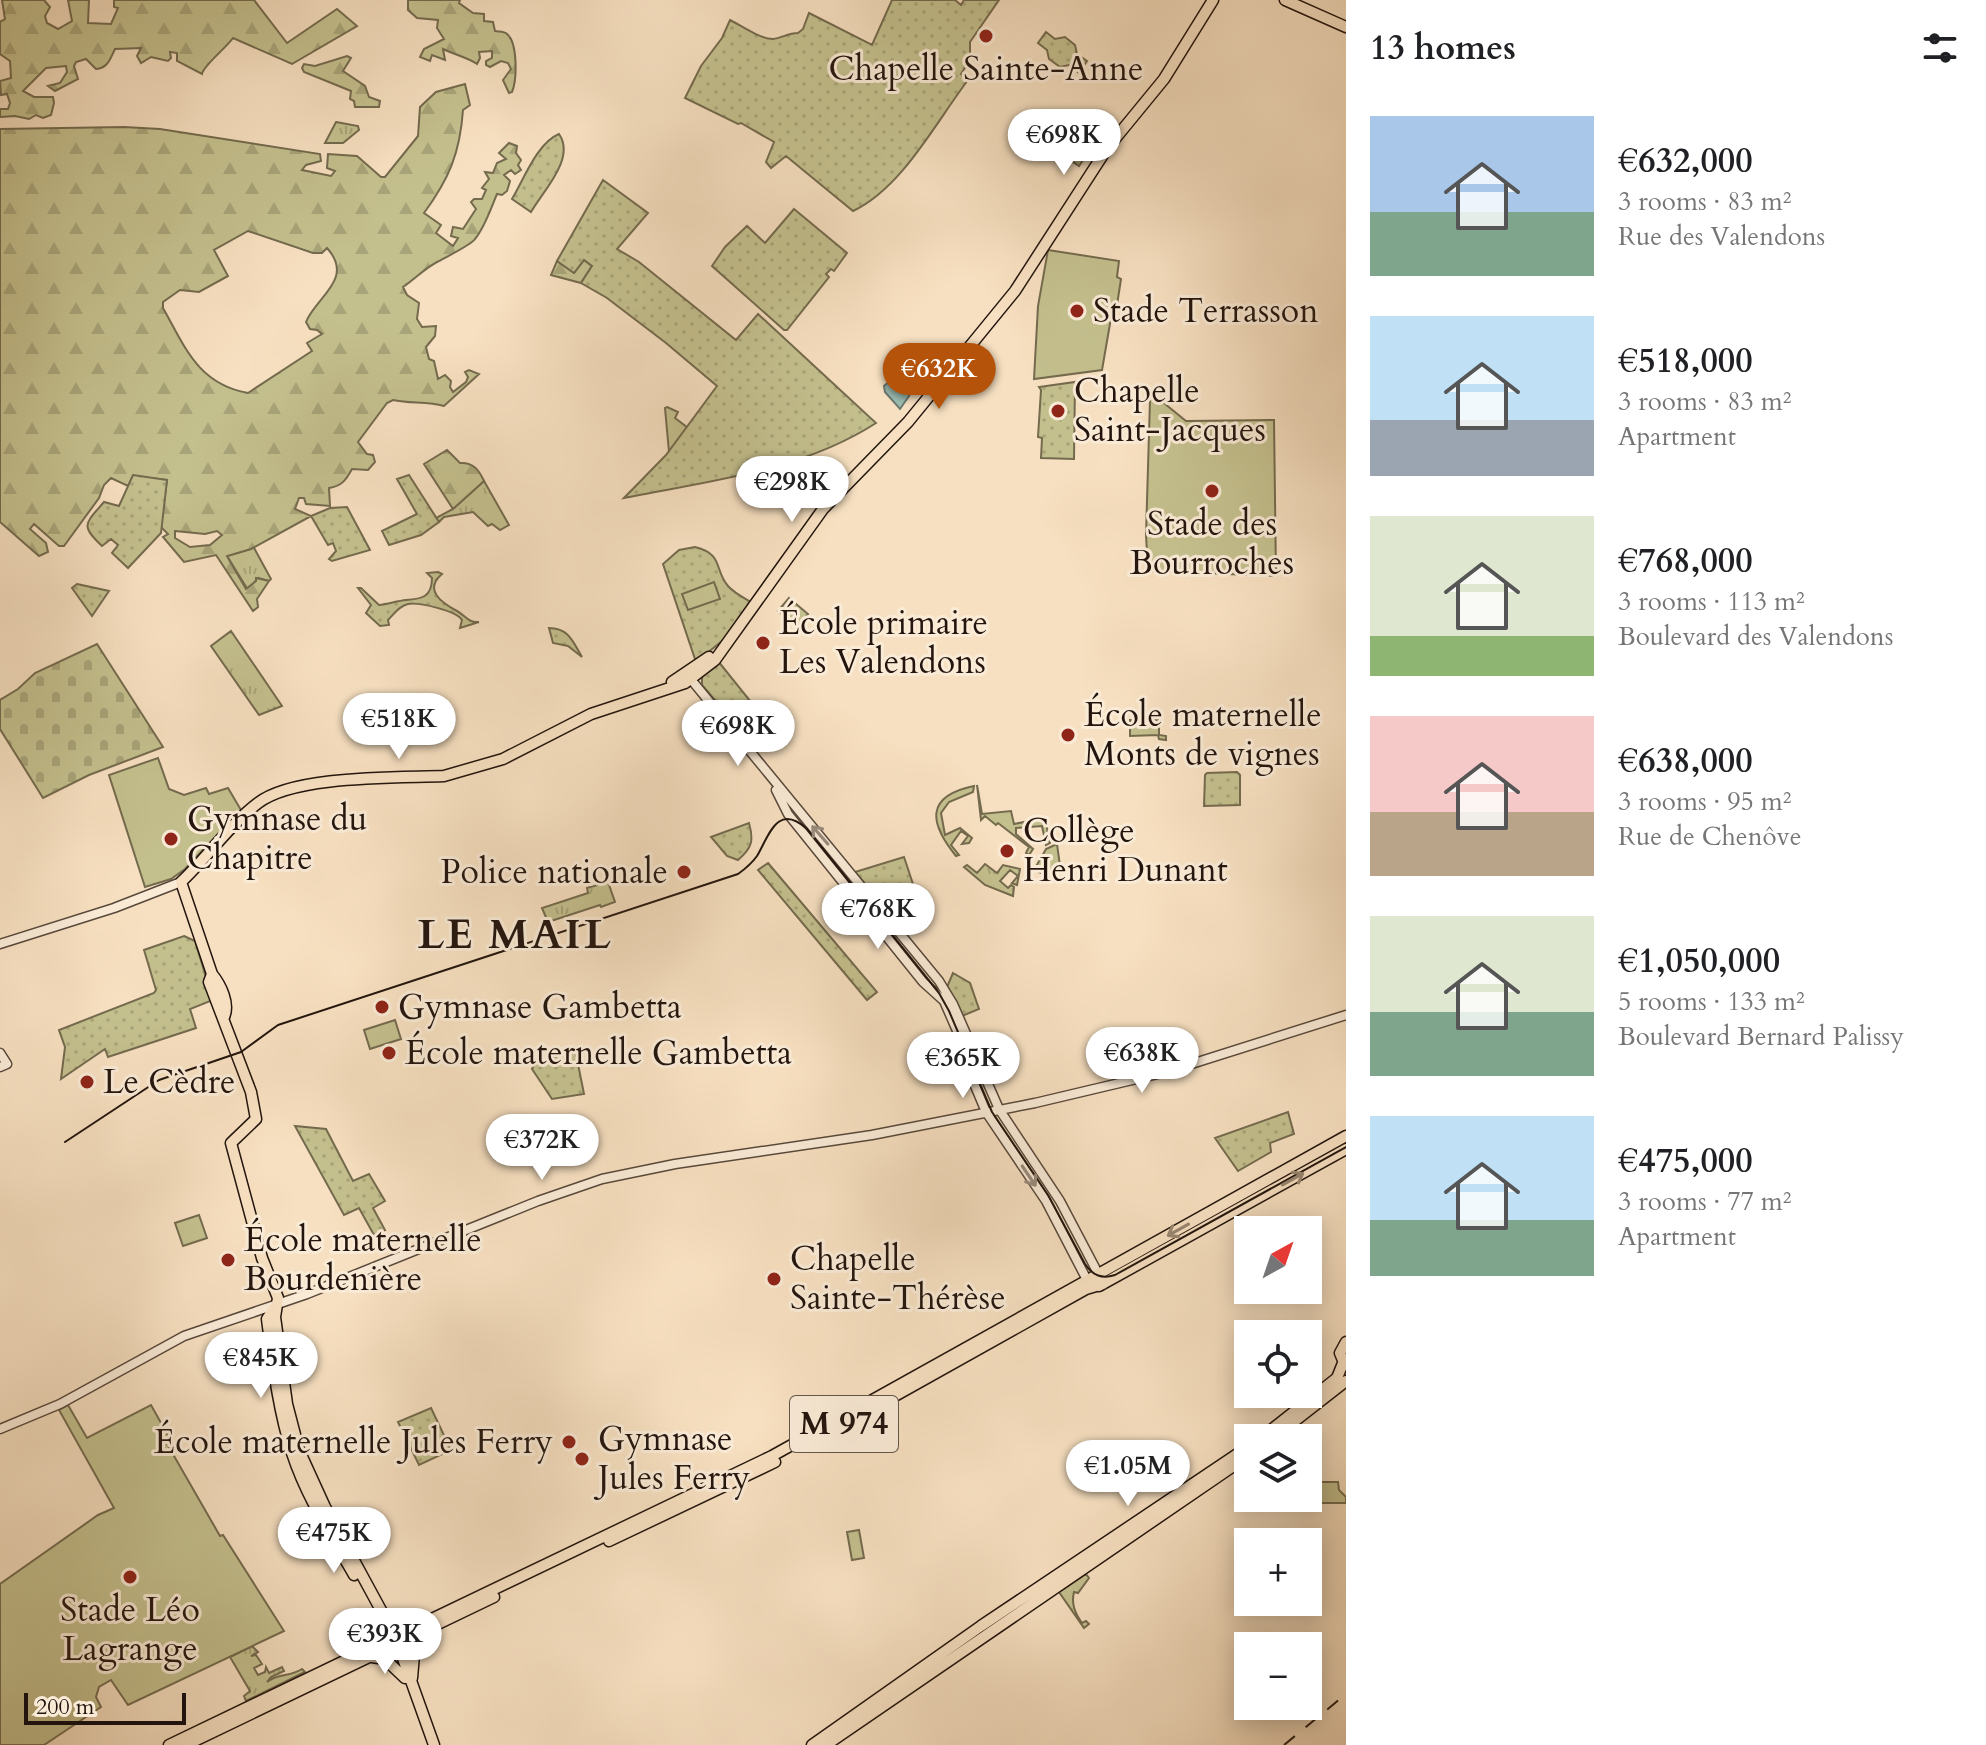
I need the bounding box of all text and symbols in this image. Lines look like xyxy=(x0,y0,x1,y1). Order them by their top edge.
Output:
text: 13 homes xyxy=(1370,25,1516,71)
icon: filters xyxy=(1918,26,1962,70)
marker: Chapelle Sainte-Anne xyxy=(977,27,995,45)
place label: Chapelle Sainte-Anne xyxy=(829,46,1143,92)
pin: €698K xyxy=(1008,109,1120,177)
text: €698K xyxy=(1026,117,1102,152)
text: €632,000 xyxy=(1618,138,1753,184)
icon: home xyxy=(1434,148,1530,244)
text: 3 rooms · 83 m² xyxy=(1618,184,1791,219)
text: Rue des Valendons xyxy=(1618,219,1825,254)
place label: Stade Terrasson xyxy=(1093,288,1318,334)
marker: Stade Terrasson xyxy=(1068,302,1086,320)
text: €518,000 xyxy=(1618,338,1753,384)
pin: €632K xyxy=(883,343,995,411)
icon: home xyxy=(1434,348,1530,444)
text: €632K xyxy=(901,351,977,386)
place label: Chapelle Saint-Jacques xyxy=(1074,368,1266,453)
text: 3 rooms · 83 m² xyxy=(1618,384,1791,419)
marker: Chapelle Saint-Jacques xyxy=(1049,402,1067,420)
text: Apartment xyxy=(1618,419,1736,454)
pin: €298K xyxy=(736,456,848,524)
text: €298K xyxy=(754,464,830,499)
marker: Stade des Bourroches xyxy=(1203,482,1221,500)
place label: Stade des Bourroches xyxy=(1130,501,1294,586)
text: €768,000 xyxy=(1618,538,1753,584)
icon: home xyxy=(1434,548,1530,644)
text: 3 rooms · 113 m² xyxy=(1618,584,1805,619)
place label: École primaire Les Valendons xyxy=(779,600,988,685)
text: Boulevard des Valendons xyxy=(1618,619,1893,654)
marker: École primaire Les Valendons xyxy=(754,634,772,652)
place label: École maternelle Monts de vignes xyxy=(1084,692,1322,777)
pin: €518K xyxy=(343,693,455,761)
pin: €698K xyxy=(682,700,794,768)
text: €518K xyxy=(361,701,437,736)
text: €698K xyxy=(700,708,776,743)
marker: École maternelle Monts de vignes xyxy=(1059,726,1077,744)
text: €638,000 xyxy=(1618,738,1753,784)
icon: home xyxy=(1434,748,1530,844)
text: 3 rooms · 95 m² xyxy=(1618,784,1791,819)
place label: Gymnase du Chapitre xyxy=(187,796,367,881)
place label: Collège Henri Dunant xyxy=(1023,808,1228,893)
text: Rue de Chenôve xyxy=(1618,819,1801,854)
one-way arrow xyxy=(811,826,829,846)
marker: Gymnase du Chapitre xyxy=(162,830,180,848)
marker: Collège Henri Dunant xyxy=(998,842,1016,860)
place label: Police nationale xyxy=(440,849,668,895)
marker: Police nationale xyxy=(675,863,693,881)
pin: €768K xyxy=(822,883,934,951)
text: €768K xyxy=(840,891,916,926)
district label: LE MAIL xyxy=(417,906,613,963)
text: €1,050,000 xyxy=(1618,938,1780,984)
icon: home xyxy=(1434,948,1530,1044)
place label: Gymnase Gambetta xyxy=(398,984,682,1030)
text: 5 rooms · 133 m² xyxy=(1618,984,1805,1019)
marker: Gymnase Gambetta xyxy=(373,998,391,1016)
text: Boulevard Bernard Palissy xyxy=(1618,1019,1904,1054)
pin: €638K xyxy=(1086,1027,1198,1095)
place label: École maternelle Gambetta xyxy=(405,1030,792,1076)
pin: €365K xyxy=(907,1032,1019,1100)
text: €638K xyxy=(1104,1035,1180,1070)
text: €365K xyxy=(925,1040,1001,1075)
marker: École maternelle Gambetta xyxy=(380,1044,398,1062)
place label: Le Cèdre xyxy=(103,1059,236,1105)
marker: Le Cèdre xyxy=(78,1073,96,1091)
pin: €372K xyxy=(486,1114,598,1182)
text: €372K xyxy=(504,1122,580,1157)
text: €475,000 xyxy=(1618,1138,1753,1184)
icon: home xyxy=(1434,1148,1530,1244)
one-way arrow xyxy=(1021,1165,1037,1187)
one-way arrow xyxy=(1280,1170,1304,1186)
text: 3 rooms · 77 m² xyxy=(1618,1184,1791,1219)
north arrow xyxy=(1234,1216,1322,1304)
map controls xyxy=(1234,1216,1322,1720)
place label: École maternelle Bourdenière xyxy=(244,1217,482,1302)
text: Apartment xyxy=(1618,1219,1736,1254)
one-way arrow xyxy=(1167,1222,1190,1238)
place label: Chapelle Sainte-Thérèse xyxy=(790,1236,1006,1321)
marker: École maternelle Bourdenière xyxy=(219,1251,237,1269)
marker: Chapelle Sainte-Thérèse xyxy=(765,1270,783,1288)
button: locate xyxy=(1234,1320,1322,1408)
pin: €845K xyxy=(205,1332,317,1400)
text: €845K xyxy=(223,1340,299,1375)
road number: M 974 xyxy=(790,1396,898,1452)
place label: Gymnase Jules Ferry xyxy=(593,1416,750,1501)
place label: École maternelle Jules Ferry xyxy=(154,1419,553,1465)
button: layers xyxy=(1234,1424,1322,1512)
marker: École maternelle Jules Ferry xyxy=(560,1433,578,1451)
pin: €1.05M xyxy=(1063,1440,1193,1508)
text: €1.05M xyxy=(1084,1448,1172,1483)
marker: Gymnase Jules Ferry xyxy=(573,1450,591,1468)
pin: €475K xyxy=(278,1507,390,1575)
text: €475K xyxy=(296,1515,372,1550)
button: + xyxy=(1234,1528,1322,1616)
marker: Stade Léo Lagrange xyxy=(121,1568,139,1586)
place label: Stade Léo Lagrange xyxy=(60,1587,200,1672)
pin: €393K xyxy=(329,1608,441,1676)
text: €393K xyxy=(347,1616,423,1651)
button: − xyxy=(1234,1632,1322,1720)
scale bar xyxy=(24,1689,186,1725)
text: 200 m xyxy=(36,1692,94,1722)

